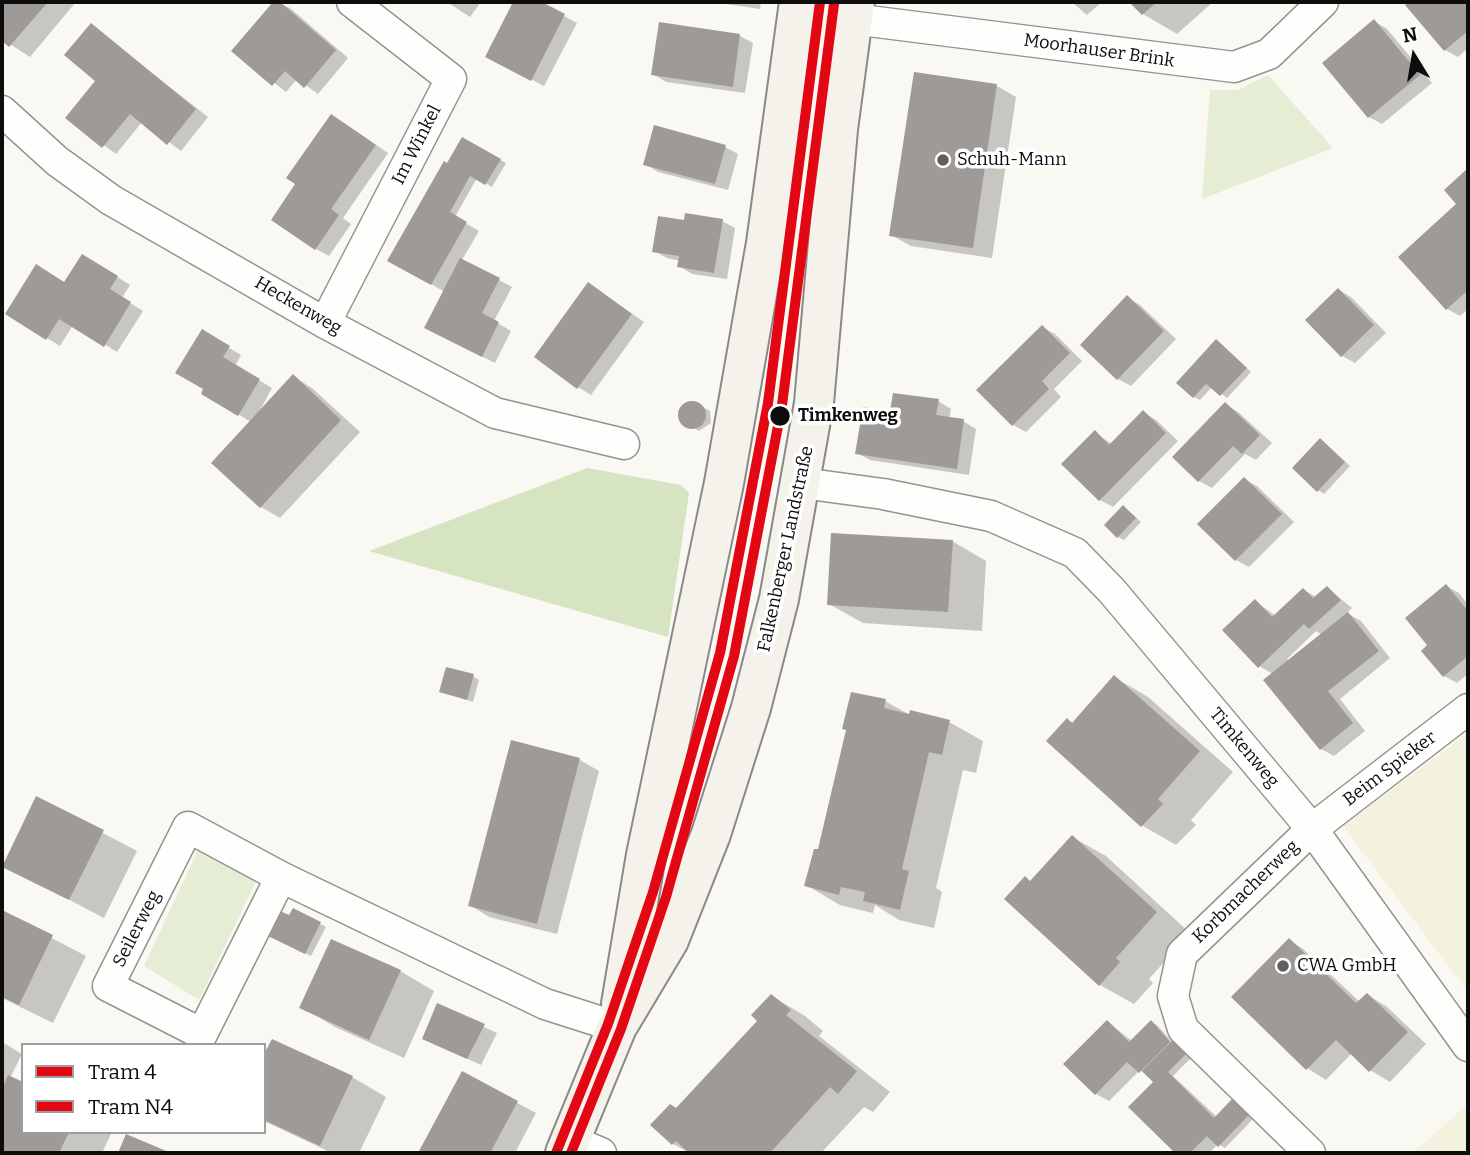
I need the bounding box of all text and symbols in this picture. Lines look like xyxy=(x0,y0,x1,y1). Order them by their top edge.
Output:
north arrow xyxy=(1379,21,1449,91)
text: N xyxy=(1400,22,1419,48)
street label: Moorhauser Brink xyxy=(1022,30,1176,72)
street label: Im Winkel xyxy=(388,102,446,188)
place label: Schuh-Mann xyxy=(957,149,1067,171)
marker: Schuh-Mann xyxy=(935,152,951,168)
street label: Heckenweg xyxy=(251,272,345,340)
marker: Timkenweg xyxy=(768,404,792,428)
place label: Timkenweg xyxy=(798,405,898,427)
street label: Falkenberger Landstraße xyxy=(754,444,818,654)
street label: Timkenweg xyxy=(1205,704,1283,792)
street label: Beim Spieker xyxy=(1339,727,1441,811)
street label: Korbmacherweg xyxy=(1188,836,1304,948)
street label: Seilerweg xyxy=(109,887,165,971)
place label: CWA GmbH xyxy=(1297,955,1397,977)
marker: CWA GmbH xyxy=(1275,958,1291,974)
legend xyxy=(21,1043,266,1134)
text: Tram 4 xyxy=(88,1059,156,1085)
text: Tram N4 xyxy=(88,1094,173,1120)

